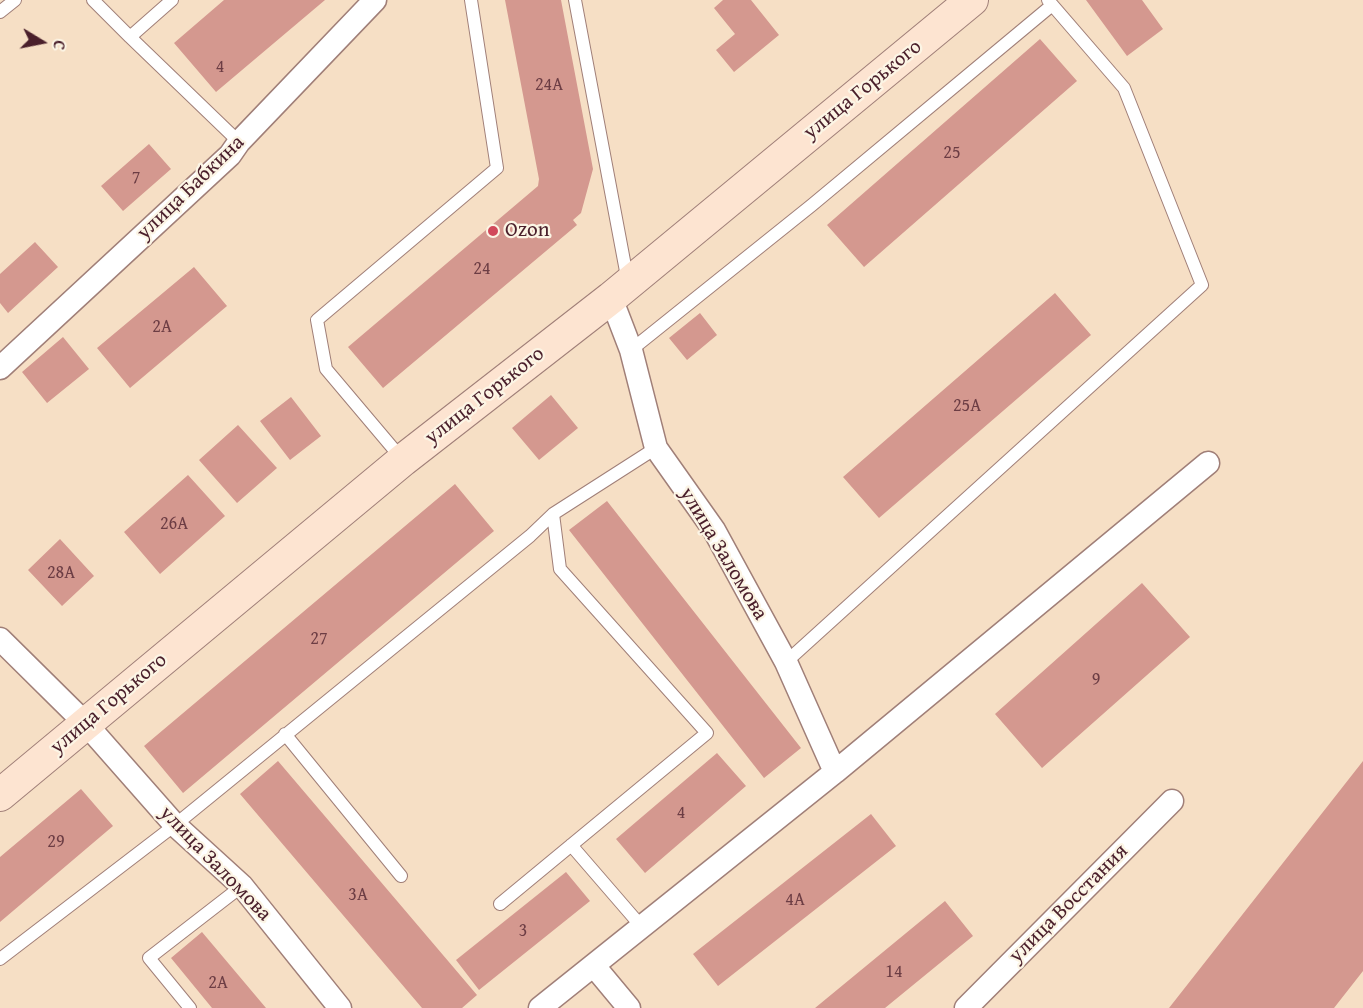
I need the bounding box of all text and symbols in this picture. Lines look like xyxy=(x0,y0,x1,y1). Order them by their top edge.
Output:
north arrow xyxy=(12,12,72,72)
street label: улица Горького xyxy=(799,35,927,145)
text: С xyxy=(47,39,72,52)
house number: 4 xyxy=(216,56,224,78)
house number: 24А xyxy=(535,74,563,96)
street label: улица Бабкина xyxy=(132,130,250,246)
house number: 25 xyxy=(943,142,961,164)
house number: 7 xyxy=(132,167,140,189)
place label: Ozon xyxy=(505,218,549,244)
marker: Ozon xyxy=(486,224,500,238)
house number: 24 xyxy=(473,258,491,280)
house number: 2А xyxy=(152,316,172,338)
street label: улица Горького xyxy=(420,342,550,450)
house number: 25А xyxy=(953,395,981,417)
street label: улица Заломова xyxy=(673,483,773,625)
house number: 26А xyxy=(160,513,188,535)
house number: 28А xyxy=(47,562,75,584)
house number: 27 xyxy=(310,628,328,650)
street label: улица Горького xyxy=(45,648,173,760)
house number: 9 xyxy=(1092,669,1100,691)
street label: улица Заломова xyxy=(154,801,276,927)
house number: 4 xyxy=(677,802,685,824)
house number: 29 xyxy=(47,831,65,853)
street label: улица Восстания xyxy=(1004,839,1134,969)
house number: 3А xyxy=(348,884,368,906)
house number: 4А xyxy=(785,889,805,911)
house number: 3 xyxy=(519,920,527,942)
house number: 14 xyxy=(885,961,903,983)
house number: 2А xyxy=(208,972,228,994)

